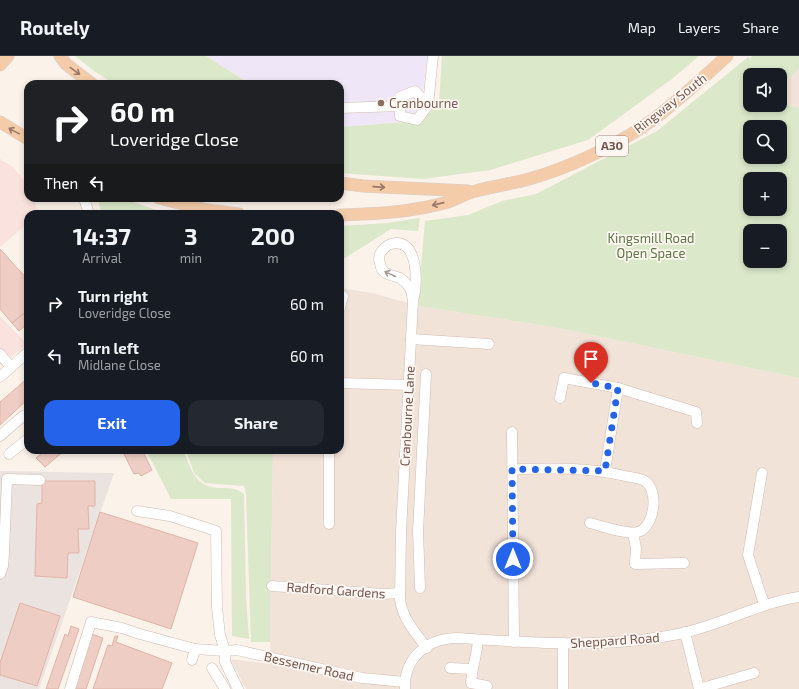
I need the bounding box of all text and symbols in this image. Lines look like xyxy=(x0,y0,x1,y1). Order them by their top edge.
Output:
text: Routely xyxy=(20,16,90,39)
text: Map xyxy=(628,19,656,36)
text: Layers xyxy=(678,19,720,36)
text: Share xyxy=(742,19,779,36)
one-way arrow xyxy=(69,67,80,75)
map controls xyxy=(743,68,787,268)
button: sound xyxy=(743,68,787,112)
street label: Ringway South xyxy=(630,70,710,136)
text: 60 m xyxy=(110,94,175,128)
place label: Cranbourne xyxy=(389,95,458,111)
icon: right xyxy=(44,96,96,148)
marker: Cranbourne xyxy=(376,98,386,108)
button: search xyxy=(743,120,787,164)
one-way arrow xyxy=(8,127,20,135)
text: Loveridge Close xyxy=(110,128,239,150)
road number: A30 xyxy=(596,136,628,156)
icon: left xyxy=(86,172,108,194)
button: + xyxy=(743,172,787,216)
text: Then xyxy=(44,174,78,192)
one-way arrow xyxy=(372,184,385,191)
one-way arrow xyxy=(432,200,445,208)
text: 14:37 xyxy=(73,221,131,250)
text: 3 xyxy=(184,221,198,250)
text: 200 xyxy=(251,221,295,250)
button: − xyxy=(743,224,787,268)
park label: Kingsmill Road Open Space xyxy=(607,230,695,261)
text: Arrival xyxy=(82,250,122,266)
text: min xyxy=(180,250,202,266)
text: m xyxy=(267,250,279,266)
one-way arrow xyxy=(384,270,396,277)
text: Turn right xyxy=(78,287,148,305)
icon: right xyxy=(44,293,66,315)
text: 60 m xyxy=(290,295,324,313)
text: Loveridge Close xyxy=(78,305,171,321)
text: Turn left xyxy=(78,339,139,357)
pin xyxy=(574,342,608,383)
icon: left xyxy=(44,345,66,367)
text: 60 m xyxy=(290,347,324,365)
icon: arrive xyxy=(580,348,602,370)
text: Midlane Close xyxy=(78,357,161,373)
street label: Cranbourne Lane xyxy=(396,365,418,467)
button: Exit xyxy=(44,400,180,446)
button: Share xyxy=(188,400,324,446)
position arrow xyxy=(492,538,534,580)
street label: Radford Gardens xyxy=(286,579,386,601)
street label: Sheppard Road xyxy=(570,629,660,651)
street label: Bessemer Road xyxy=(263,648,355,684)

